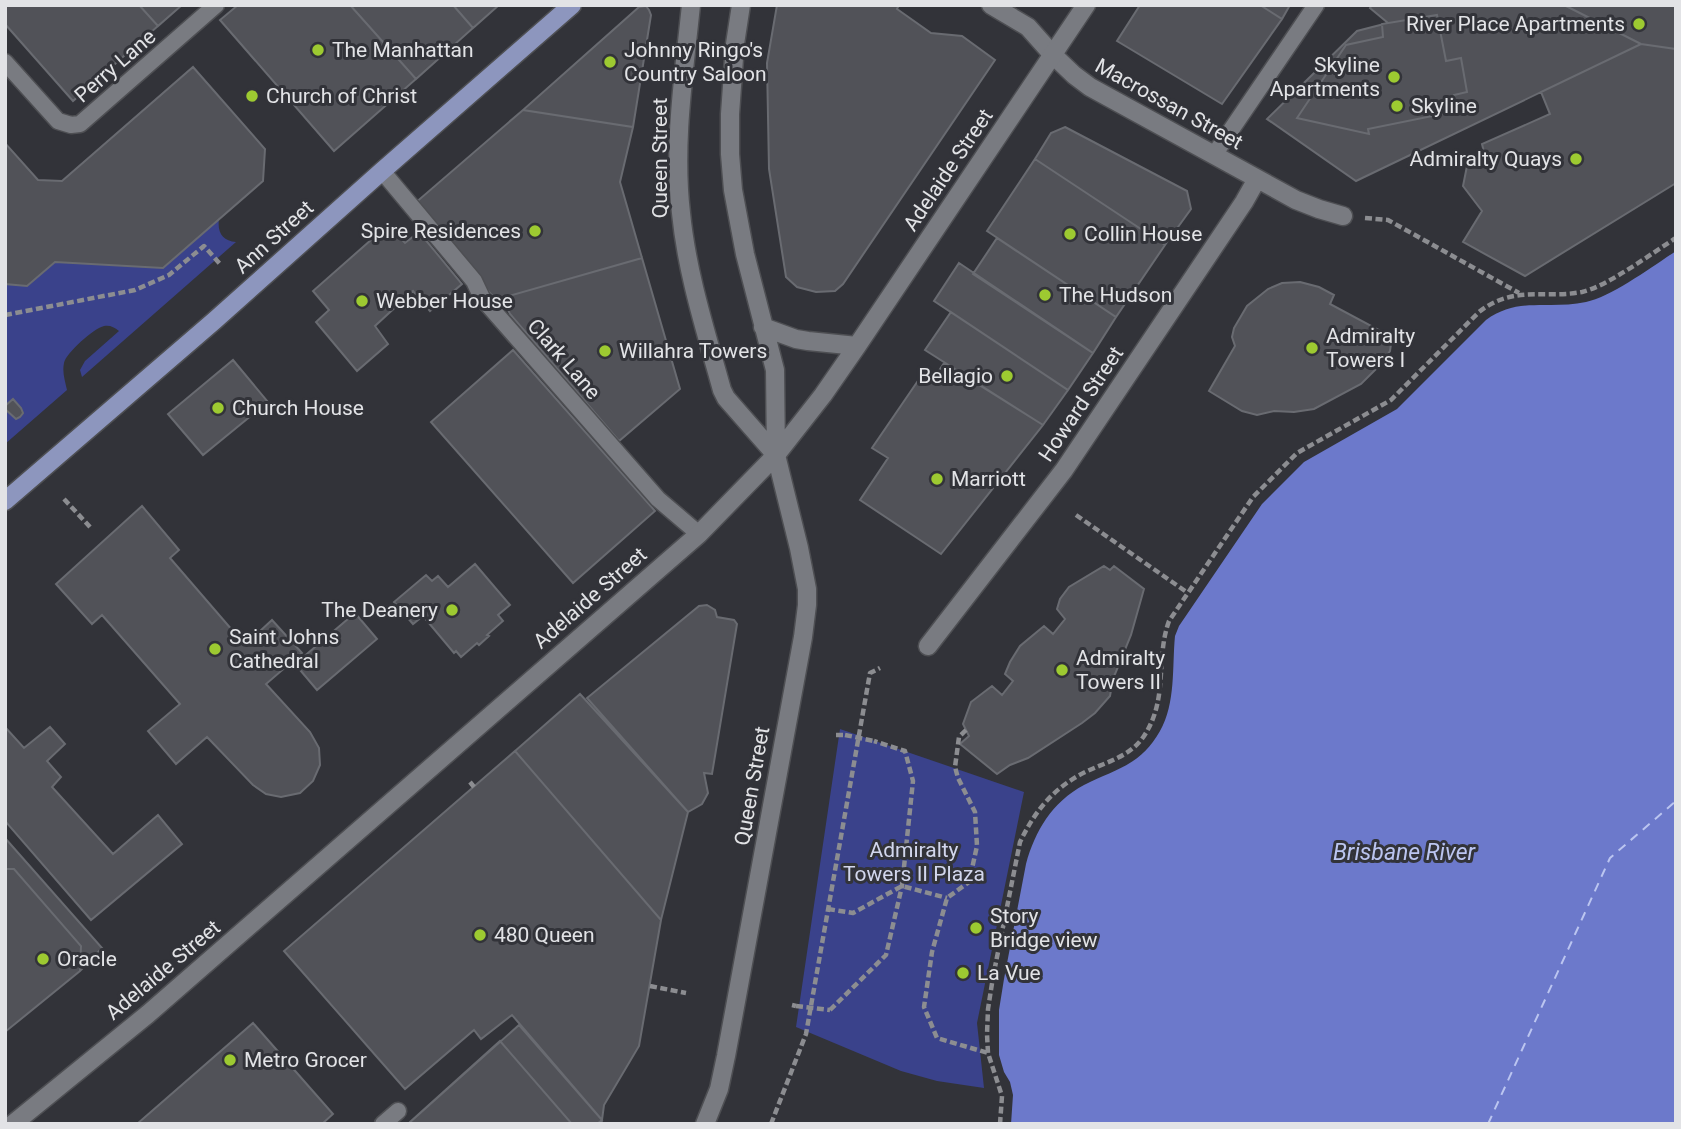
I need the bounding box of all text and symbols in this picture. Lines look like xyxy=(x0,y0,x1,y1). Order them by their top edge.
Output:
place label: River Place Apartments xyxy=(1406,12,1625,36)
marker: River Place Apartments xyxy=(1631,16,1647,32)
street label: Perry Lane xyxy=(70,24,160,108)
place label: The Manhattan xyxy=(332,38,474,62)
place label: Johnny Ringo's Country Saloon xyxy=(624,38,767,86)
marker: The Manhattan xyxy=(310,42,326,58)
place label: Skyline Apartments xyxy=(1270,53,1380,101)
marker: Johnny Ringo's Country Saloon xyxy=(602,54,618,70)
street label: Macrossan Street xyxy=(1091,54,1247,155)
marker: Skyline Apartments xyxy=(1386,69,1402,85)
place label: Church of Christ xyxy=(266,84,417,108)
marker: Church of Christ xyxy=(244,88,260,104)
place label: Skyline xyxy=(1411,94,1477,118)
street label: Queen Street xyxy=(648,98,672,218)
marker: Skyline xyxy=(1389,98,1405,114)
street label: Adelaide Street xyxy=(898,104,998,236)
place label: Admiralty Quays xyxy=(1410,147,1562,171)
marker: Admiralty Quays xyxy=(1568,151,1584,167)
street label: Ann Street xyxy=(230,195,318,279)
place label: Spire Residences xyxy=(361,219,521,243)
place label: Collin House xyxy=(1084,222,1202,246)
marker: Spire Residences xyxy=(527,223,543,239)
marker: Collin House xyxy=(1062,226,1078,242)
place label: The Hudson xyxy=(1059,283,1172,307)
marker: The Hudson xyxy=(1037,287,1053,303)
place label: Webber House xyxy=(376,289,513,313)
marker: Webber House xyxy=(354,293,370,309)
street label: Clark Lane xyxy=(523,314,605,404)
place label: Admiralty Towers I xyxy=(1326,324,1415,372)
place label: Willahra Towers xyxy=(619,339,767,363)
marker: Admiralty Towers I xyxy=(1304,340,1320,356)
street label: Howard Street xyxy=(1034,342,1128,466)
marker: Willahra Towers xyxy=(597,343,613,359)
place label: Bellagio xyxy=(918,364,993,388)
marker: Bellagio xyxy=(999,368,1015,384)
place label: Church House xyxy=(232,396,364,420)
marker: Church House xyxy=(210,400,226,416)
place label: Marriott xyxy=(951,467,1026,491)
marker: Marriott xyxy=(929,471,945,487)
street label: Adelaide Street xyxy=(529,542,652,654)
place label: The Deanery xyxy=(321,598,438,622)
marker: The Deanery xyxy=(444,602,460,618)
place label: Saint Johns Cathedral xyxy=(229,625,339,673)
marker: Saint Johns Cathedral xyxy=(207,641,223,657)
place label: Admiralty Towers II xyxy=(1076,646,1165,694)
marker: Admiralty Towers II xyxy=(1054,662,1070,678)
street label: Queen Street xyxy=(730,724,774,847)
park label: Admiralty Towers II Plaza xyxy=(843,838,985,886)
water label: Brisbane River xyxy=(1333,839,1476,866)
place label: Story Bridge view xyxy=(990,904,1098,952)
street label: Adelaide Street xyxy=(101,915,225,1025)
marker: Story Bridge view xyxy=(968,920,984,936)
place label: 480 Queen xyxy=(494,923,595,947)
marker: 480 Queen xyxy=(472,927,488,943)
place label: Oracle xyxy=(57,947,117,971)
marker: Oracle xyxy=(35,951,51,967)
place label: La Vue xyxy=(977,961,1041,985)
marker: La Vue xyxy=(955,965,971,981)
place label: Metro Grocer xyxy=(244,1048,367,1072)
marker: Metro Grocer xyxy=(222,1052,238,1068)

